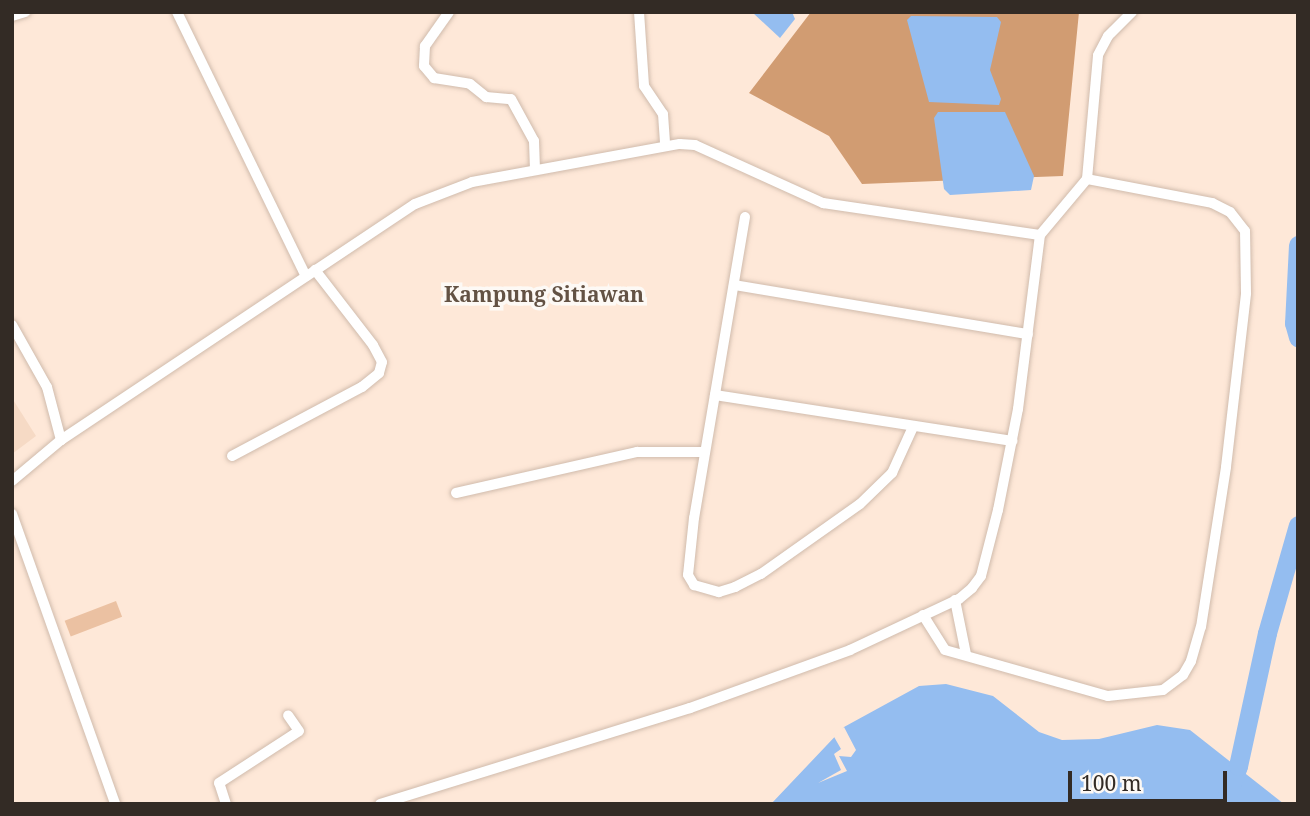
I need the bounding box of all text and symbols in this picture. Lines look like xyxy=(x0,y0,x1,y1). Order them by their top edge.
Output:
district label: Kampung Sitiawan xyxy=(444,281,644,307)
scale bar xyxy=(1072,756,1231,800)
text: 100 m xyxy=(1081,769,1142,797)

